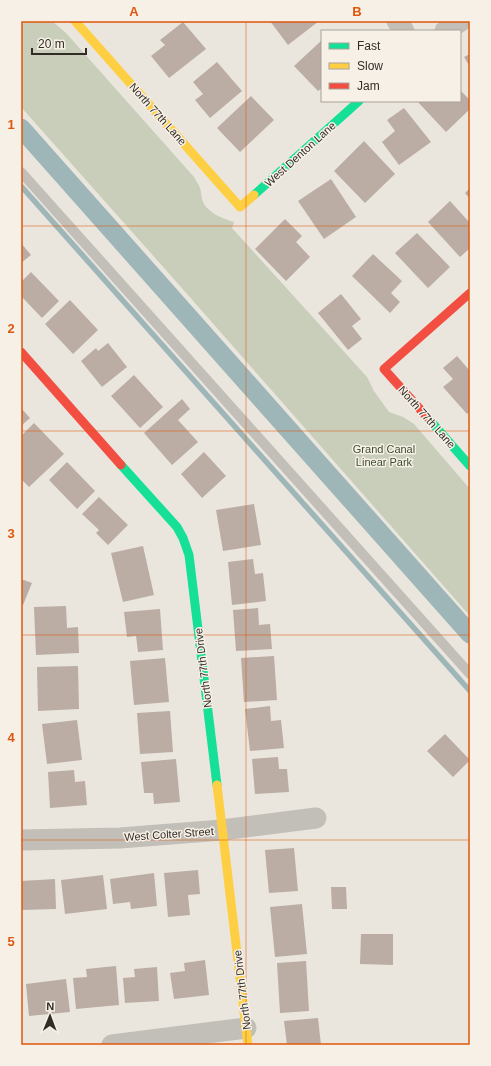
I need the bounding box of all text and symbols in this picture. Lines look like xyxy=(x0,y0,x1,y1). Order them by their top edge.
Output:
text: A xyxy=(129,4,139,19)
text: B xyxy=(352,4,362,19)
scale bar xyxy=(32,30,86,56)
legend xyxy=(321,30,461,102)
text: 20 m xyxy=(38,37,65,51)
text: Fast xyxy=(357,39,381,53)
text: Slow xyxy=(357,59,383,73)
text: Jam xyxy=(357,79,380,93)
street label: North 77th Lane xyxy=(127,81,189,147)
text: 1 xyxy=(7,117,15,132)
street label: West Denton Lane xyxy=(262,119,338,189)
text: 2 xyxy=(7,321,15,336)
street label: North 77th Lane xyxy=(396,384,458,450)
park label: Grand Canal Linear Park xyxy=(353,443,415,468)
text: 3 xyxy=(7,526,15,541)
street label: North 77th Drive xyxy=(192,628,214,708)
text: 4 xyxy=(7,730,15,745)
street label: West Colter Street xyxy=(124,825,214,843)
text: 5 xyxy=(7,934,15,949)
street label: North 77th Drive xyxy=(231,950,253,1030)
north arrow xyxy=(30,996,70,1036)
text: N xyxy=(46,1000,54,1012)

